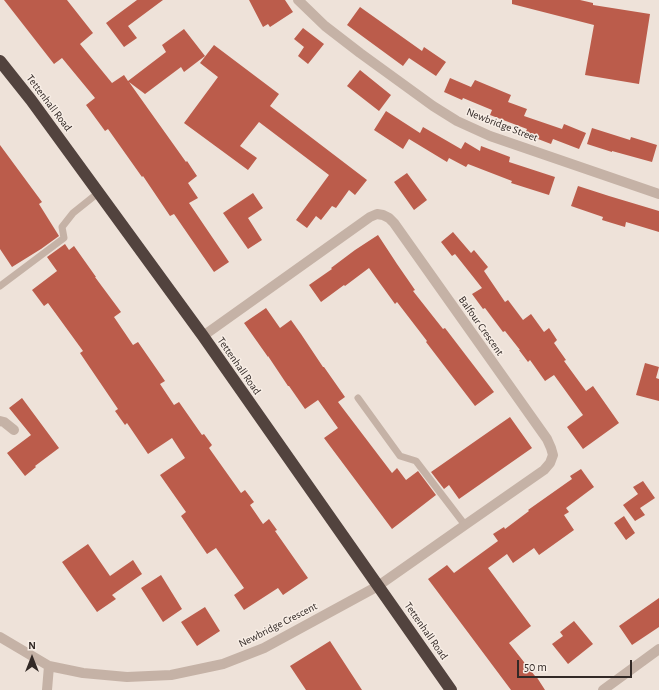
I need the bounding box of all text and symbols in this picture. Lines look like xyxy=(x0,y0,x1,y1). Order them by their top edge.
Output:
street label: Tettenhall Road xyxy=(23,72,75,134)
street label: Newbridge Street xyxy=(464,105,540,145)
street label: Balfour Crescent xyxy=(456,294,506,358)
street label: Tettenhall Road xyxy=(214,335,264,397)
street label: Newbridge Crescent xyxy=(237,600,319,650)
street label: Tettenhall Road xyxy=(401,600,451,662)
north arrow xyxy=(12,638,52,678)
text: N xyxy=(28,640,36,651)
scale bar xyxy=(519,652,634,678)
text: 50 m xyxy=(524,661,547,673)

